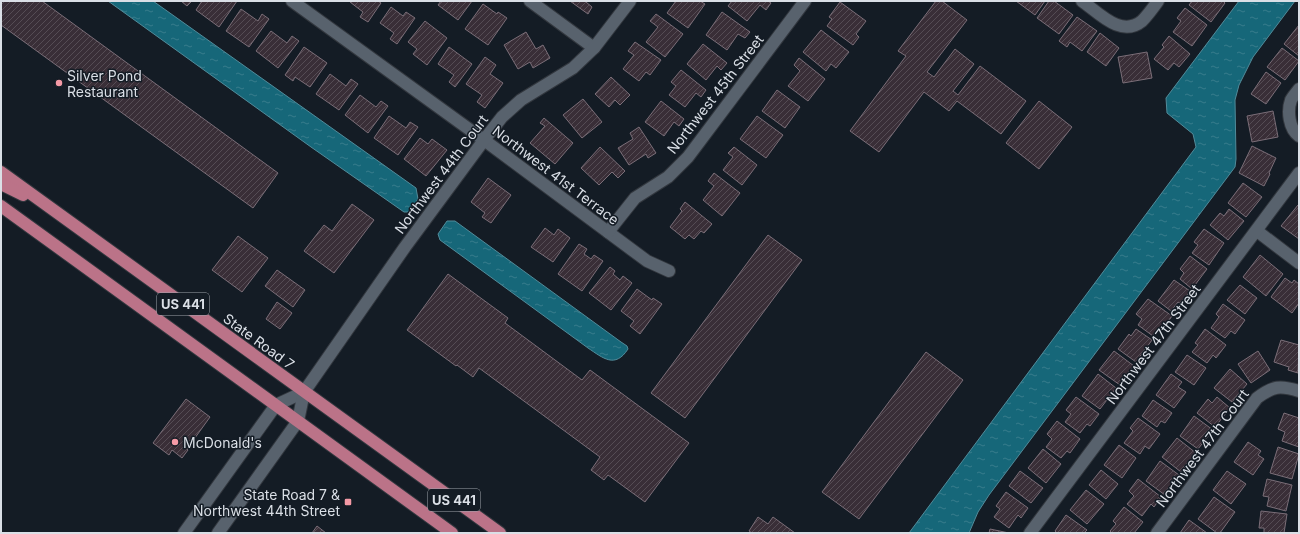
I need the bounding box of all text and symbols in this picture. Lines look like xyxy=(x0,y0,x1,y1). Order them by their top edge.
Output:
street label: Northwest 45th Street xyxy=(663,31,767,157)
place label: Silver Pond Restaurant xyxy=(67,67,142,100)
marker: Silver Pond Restaurant xyxy=(54,78,64,88)
street label: Northwest 44th Court xyxy=(391,111,491,237)
street label: Northwest 41st Terrace xyxy=(489,122,623,228)
street label: Northwest 47th Street xyxy=(1102,280,1204,407)
road number: US 441 xyxy=(157,293,209,315)
street label: State Road 7 xyxy=(220,310,298,373)
street label: Northwest 47th Court xyxy=(1152,385,1252,510)
place label: McDonald's xyxy=(183,434,262,451)
marker: McDonald's xyxy=(170,437,180,447)
place label: State Road 7 & Northwest 44th Street xyxy=(193,486,340,519)
road number: US 441 xyxy=(428,489,480,511)
marker: State Road 7 & Northwest 44th Street xyxy=(343,497,353,507)

